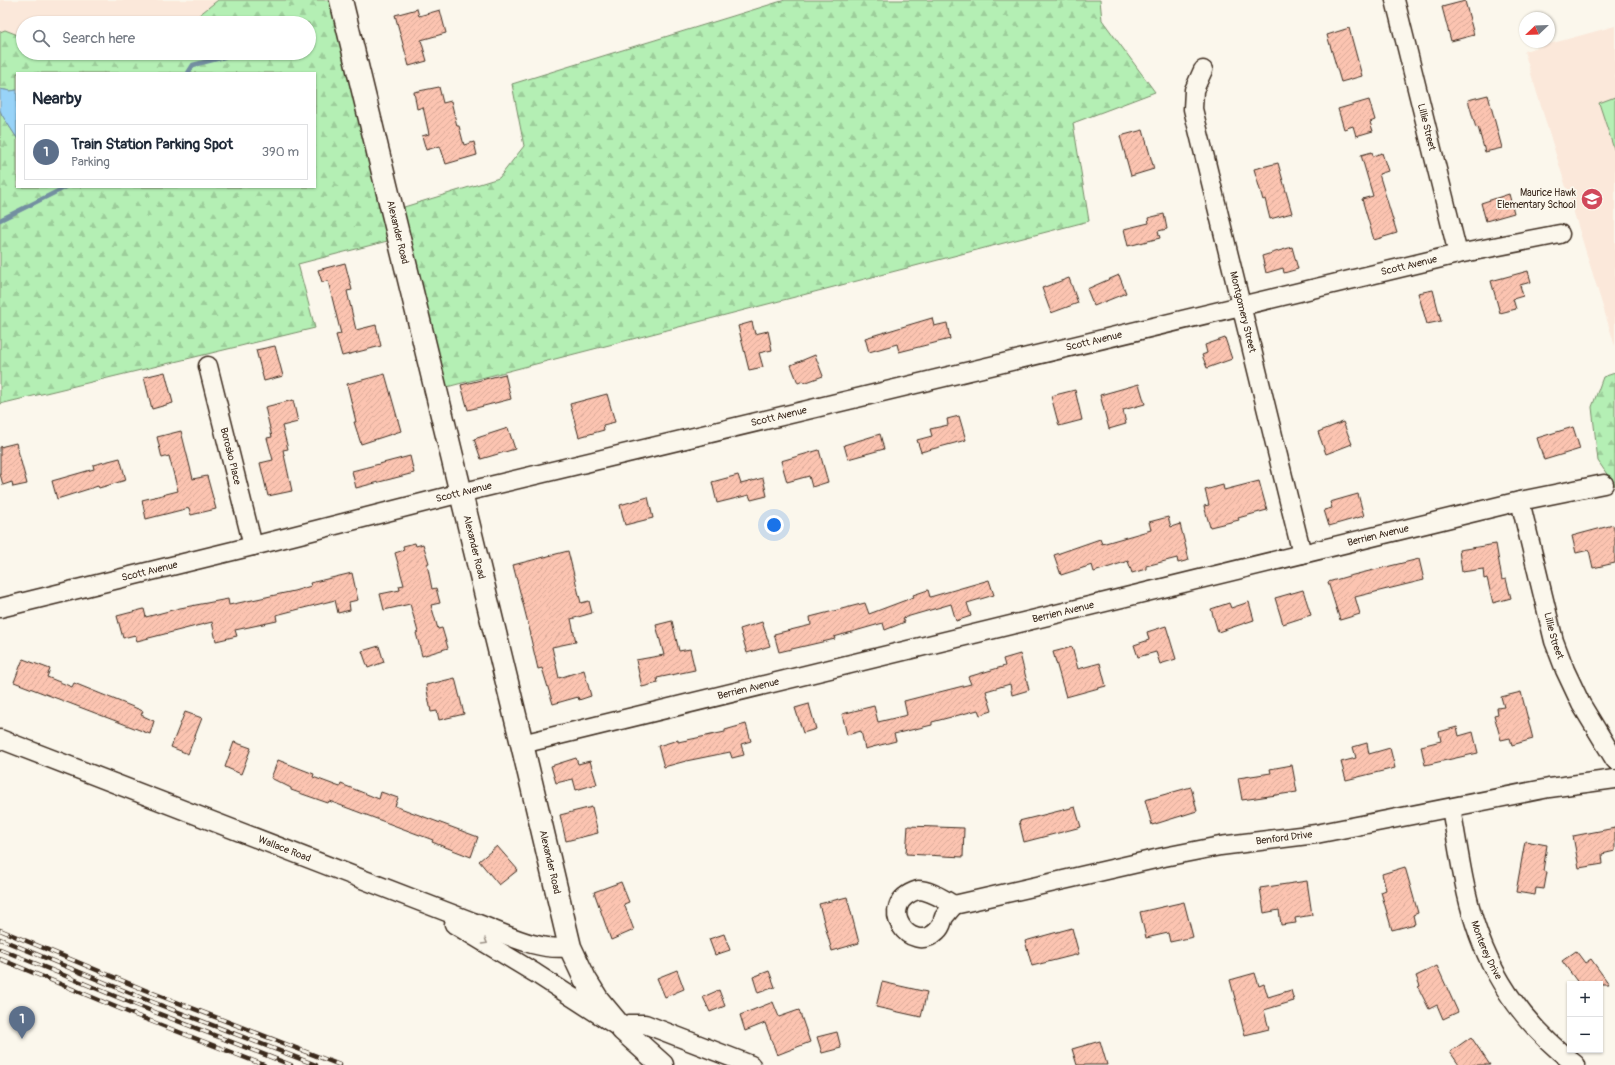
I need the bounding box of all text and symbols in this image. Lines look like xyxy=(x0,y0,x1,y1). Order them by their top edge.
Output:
north arrow xyxy=(1519,12,1555,48)
search box xyxy=(16,16,316,60)
icon: search xyxy=(30,27,52,49)
text: Search here xyxy=(62,29,135,48)
text: Nearby xyxy=(32,88,81,109)
street label: Lillie Street xyxy=(1415,102,1438,153)
text: Train Station Parking Spot xyxy=(71,135,233,154)
text: 1 xyxy=(43,144,49,160)
text: 390 m xyxy=(262,144,299,160)
text: Parking xyxy=(71,154,110,170)
school or university icon: Maurice Hawk Elementary School xyxy=(1579,186,1605,212)
place label: Maurice Hawk Elementary School xyxy=(1497,187,1577,211)
street label: Alexander Road xyxy=(384,199,411,265)
street label: Scott Avenue xyxy=(1380,253,1438,278)
street label: Montgomery Street xyxy=(1227,270,1259,355)
street label: Scott Avenue xyxy=(1065,329,1123,354)
street label: Scott Avenue xyxy=(750,404,808,429)
street label: Borosko Place xyxy=(218,426,243,486)
street label: Scott Avenue xyxy=(435,480,493,505)
street label: Alexander Road xyxy=(461,514,488,580)
your location xyxy=(764,515,784,535)
street label: Berrien Avenue xyxy=(1346,522,1410,549)
street label: Scott Avenue xyxy=(120,559,179,584)
street label: Berrien Avenue xyxy=(1031,599,1095,625)
street label: Lillie Street xyxy=(1541,611,1567,662)
street label: Berrien Avenue xyxy=(716,676,780,702)
street label: Alexander Road xyxy=(537,829,563,895)
street label: Benford Drive xyxy=(1255,829,1313,847)
street label: Wallace Road xyxy=(256,833,313,865)
street label: Monterey Drive xyxy=(1468,919,1505,982)
one-way arrow xyxy=(481,938,488,945)
map controls xyxy=(1567,981,1603,1053)
button: + xyxy=(1567,981,1603,1017)
pin: 1 xyxy=(9,1006,35,1039)
button: − xyxy=(1567,1017,1603,1053)

